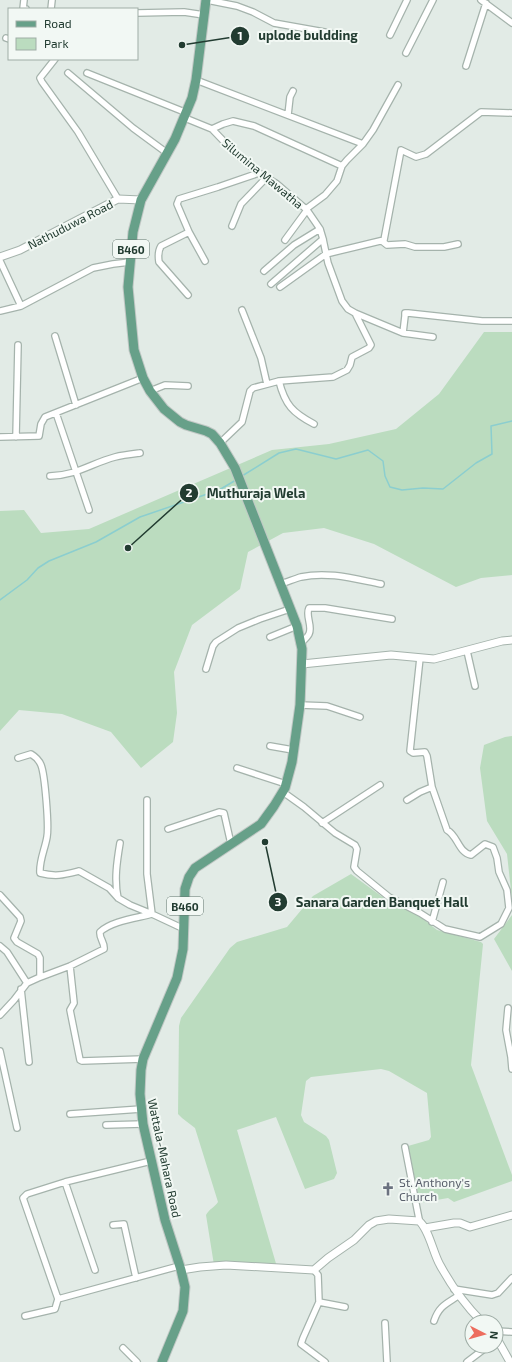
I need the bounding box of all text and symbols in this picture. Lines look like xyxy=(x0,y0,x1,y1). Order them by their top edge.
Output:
legend xyxy=(8,8,138,60)
text: Road xyxy=(44,16,72,30)
callout: uplode buldding xyxy=(230,23,366,48)
text: uplode buldding xyxy=(258,27,358,43)
text: 1 xyxy=(237,28,243,42)
text: Park xyxy=(44,36,69,50)
street label: Silumina Mawatha xyxy=(220,135,306,211)
street label: Nathuduwa Road xyxy=(25,196,115,252)
road number: B460 xyxy=(113,240,149,258)
callout: Muthuraja Wela xyxy=(179,480,314,505)
text: 2 xyxy=(186,485,193,499)
text: Muthuraja Wela xyxy=(207,485,305,501)
callout: Sanara Garden Banquet Hall xyxy=(268,890,476,915)
text: 3 xyxy=(275,894,282,908)
text: Sanara Garden Banquet Hall xyxy=(296,894,469,910)
road number: B460 xyxy=(167,897,203,915)
street label: Wattala-Mahara Road xyxy=(146,1097,184,1219)
place label: St. Anthony's Church xyxy=(399,1175,470,1203)
church icon: St. Anthony's Church xyxy=(380,1181,396,1197)
north arrow xyxy=(464,1314,504,1354)
text: N xyxy=(488,1330,501,1340)

